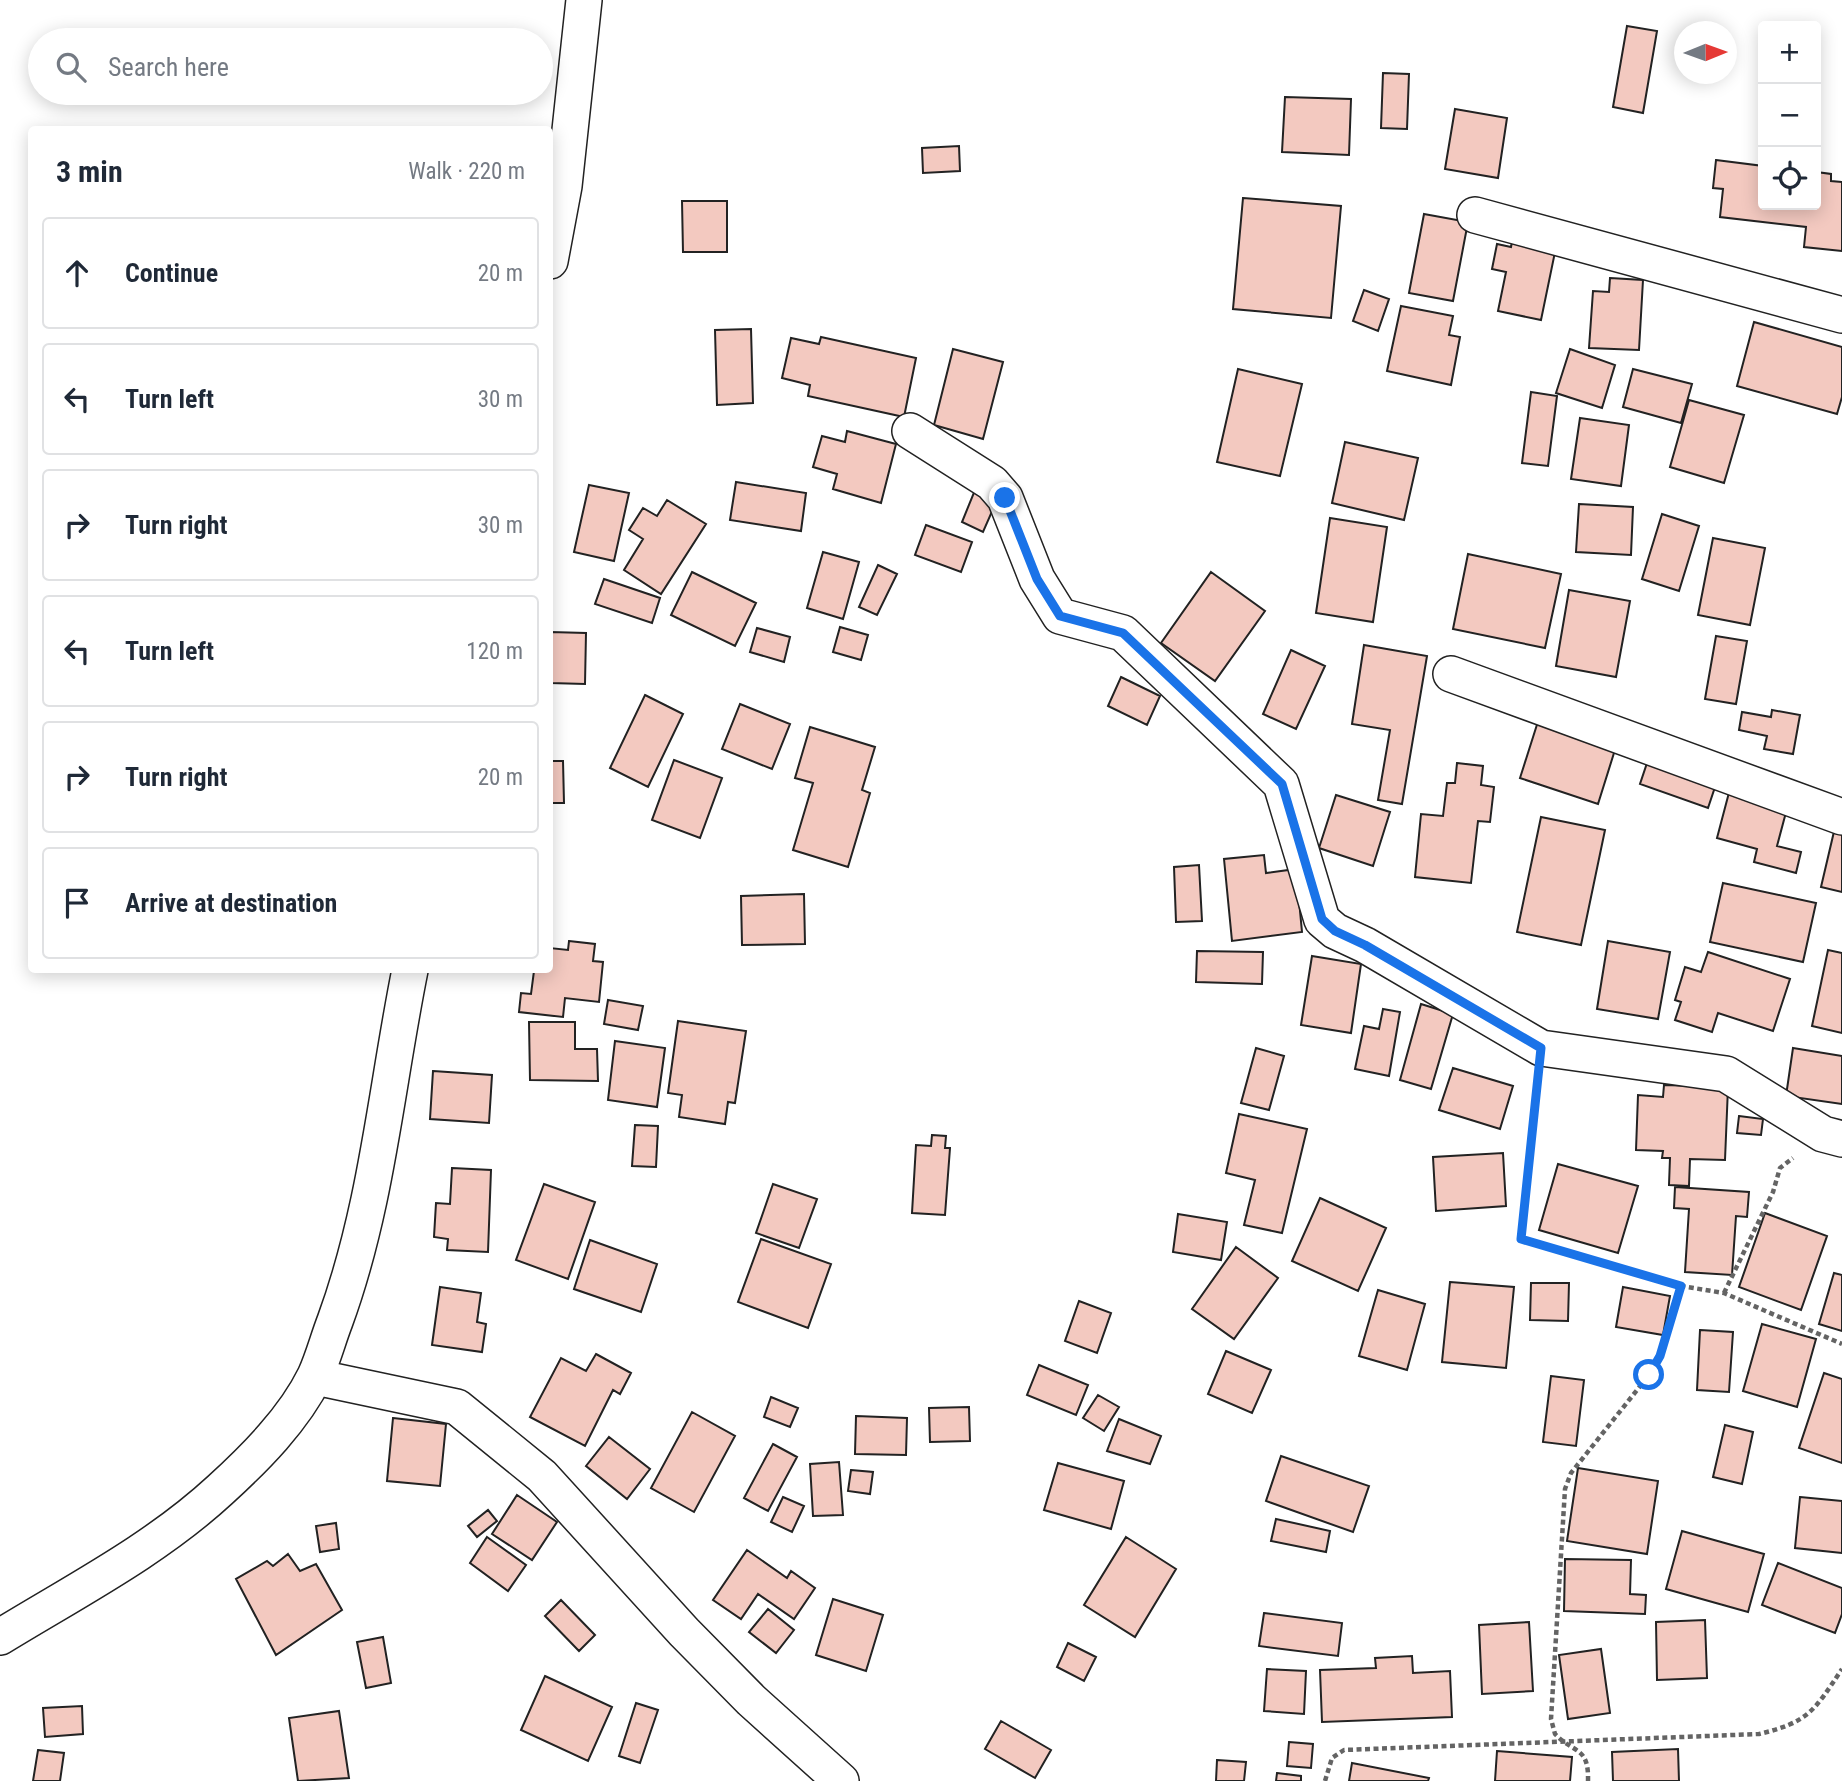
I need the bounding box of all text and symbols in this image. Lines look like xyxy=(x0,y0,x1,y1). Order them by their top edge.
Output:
north arrow xyxy=(1674,21,1737,84)
map controls xyxy=(1758,21,1821,210)
button: + xyxy=(1758,21,1821,84)
search box xyxy=(28,28,553,105)
icon: search xyxy=(52,48,90,86)
text: Search here xyxy=(108,52,229,82)
button: − xyxy=(1758,84,1821,147)
button: locate xyxy=(1758,147,1821,210)
text: 3 min xyxy=(56,154,123,189)
text: Walk · 220 m xyxy=(408,158,525,185)
icon: ahead xyxy=(58,254,96,292)
text: Continue xyxy=(125,258,218,288)
text: 20 m xyxy=(478,260,523,287)
icon: left xyxy=(58,380,96,418)
text: Turn left xyxy=(125,384,214,414)
text: 30 m xyxy=(478,386,523,413)
route end xyxy=(989,482,1020,513)
icon: right xyxy=(58,506,96,544)
text: Turn right xyxy=(125,510,227,540)
text: 30 m xyxy=(478,512,523,539)
icon: left xyxy=(58,632,96,670)
text: Turn left xyxy=(125,636,214,666)
text: 120 m xyxy=(466,638,523,665)
icon: right xyxy=(58,758,96,796)
text: Turn right xyxy=(125,762,227,792)
text: 20 m xyxy=(478,764,523,791)
icon: arrive xyxy=(58,884,96,922)
text: Arrive at destination xyxy=(125,888,337,918)
route start xyxy=(1633,1359,1664,1390)

